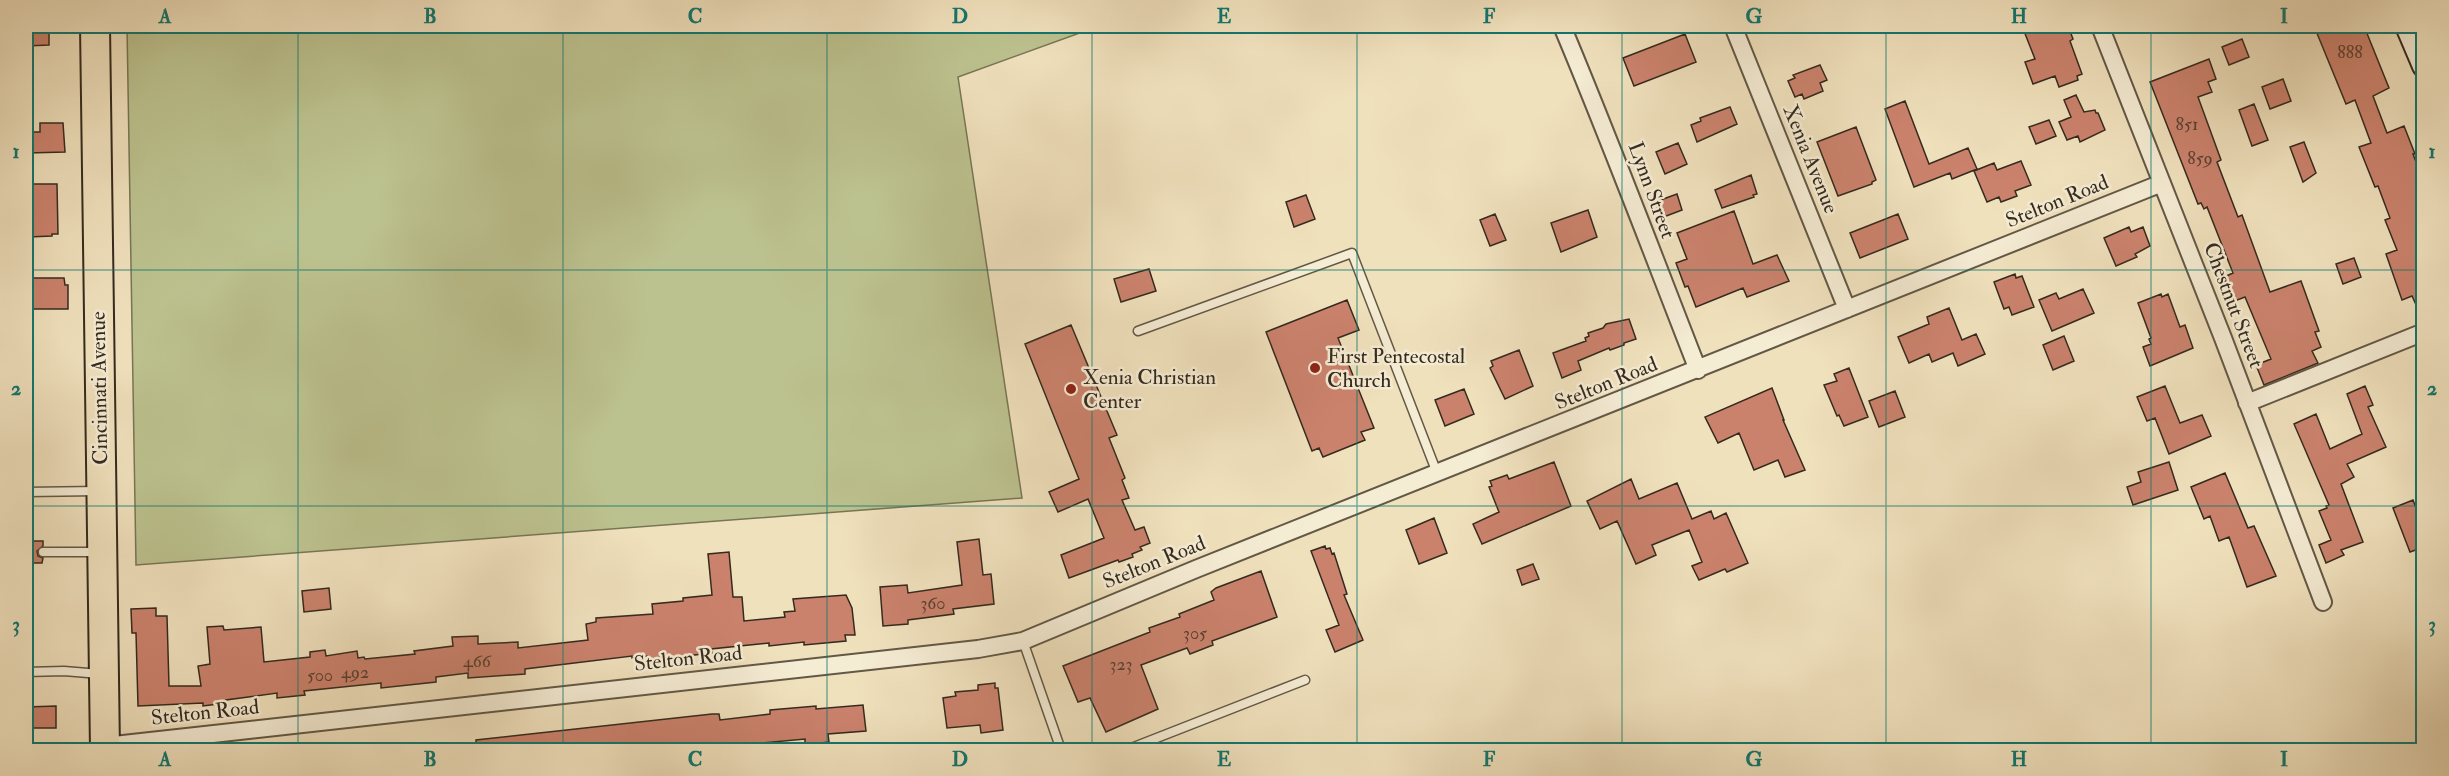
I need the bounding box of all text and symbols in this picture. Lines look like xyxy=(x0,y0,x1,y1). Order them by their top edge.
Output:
text: A xyxy=(158,4,172,29)
text: B xyxy=(423,4,437,29)
text: C xyxy=(688,4,702,29)
text: D xyxy=(952,4,968,29)
text: E xyxy=(1217,4,1232,29)
text: F xyxy=(1483,4,1496,29)
text: G xyxy=(1746,4,1763,29)
text: H xyxy=(2011,4,2027,29)
text: I xyxy=(2280,4,2288,29)
house number: 888 xyxy=(2337,41,2363,64)
street label: Xenia Avenue xyxy=(1776,101,1845,218)
house number: 851 xyxy=(2176,113,2198,136)
street label: Lynn Street xyxy=(1622,138,1682,242)
text: 1 xyxy=(12,139,20,164)
text: 1 xyxy=(2428,139,2436,164)
house number: 859 xyxy=(2187,147,2213,170)
street label: Stelton Road xyxy=(2002,168,2113,234)
street label: Chestnut Street xyxy=(2197,238,2270,372)
street label: Cincinnati Avenue xyxy=(85,311,114,465)
place label: First Pentecostal Church xyxy=(1327,343,1466,394)
street label: Stelton Road xyxy=(1551,350,1662,416)
marker: First Pentecostal Church xyxy=(1308,361,1322,375)
place label: Xenia Christian Center xyxy=(1083,364,1216,415)
text: 2 xyxy=(11,376,21,401)
text: 2 xyxy=(2427,376,2437,401)
marker: Xenia Christian Center xyxy=(1064,382,1078,396)
street label: Stelton Road xyxy=(1099,529,1210,595)
house number: 360 xyxy=(920,592,946,615)
text: 3 xyxy=(12,612,20,637)
text: 3 xyxy=(2428,612,2436,637)
house number: 305 xyxy=(1183,622,1207,645)
street label: Stelton Road xyxy=(633,639,744,678)
house number: 466 xyxy=(463,650,492,673)
house number: 323 xyxy=(1110,653,1132,676)
house number: 492 xyxy=(341,661,369,684)
house number: 500 xyxy=(307,664,333,687)
street label: Stelton Road xyxy=(150,693,261,732)
text: A xyxy=(158,747,172,772)
text: B xyxy=(423,747,437,772)
text: C xyxy=(688,747,702,772)
text: D xyxy=(952,747,968,772)
text: E xyxy=(1217,747,1232,772)
text: F xyxy=(1483,747,1496,772)
text: G xyxy=(1746,747,1763,772)
text: H xyxy=(2011,747,2027,772)
text: I xyxy=(2280,747,2288,772)

